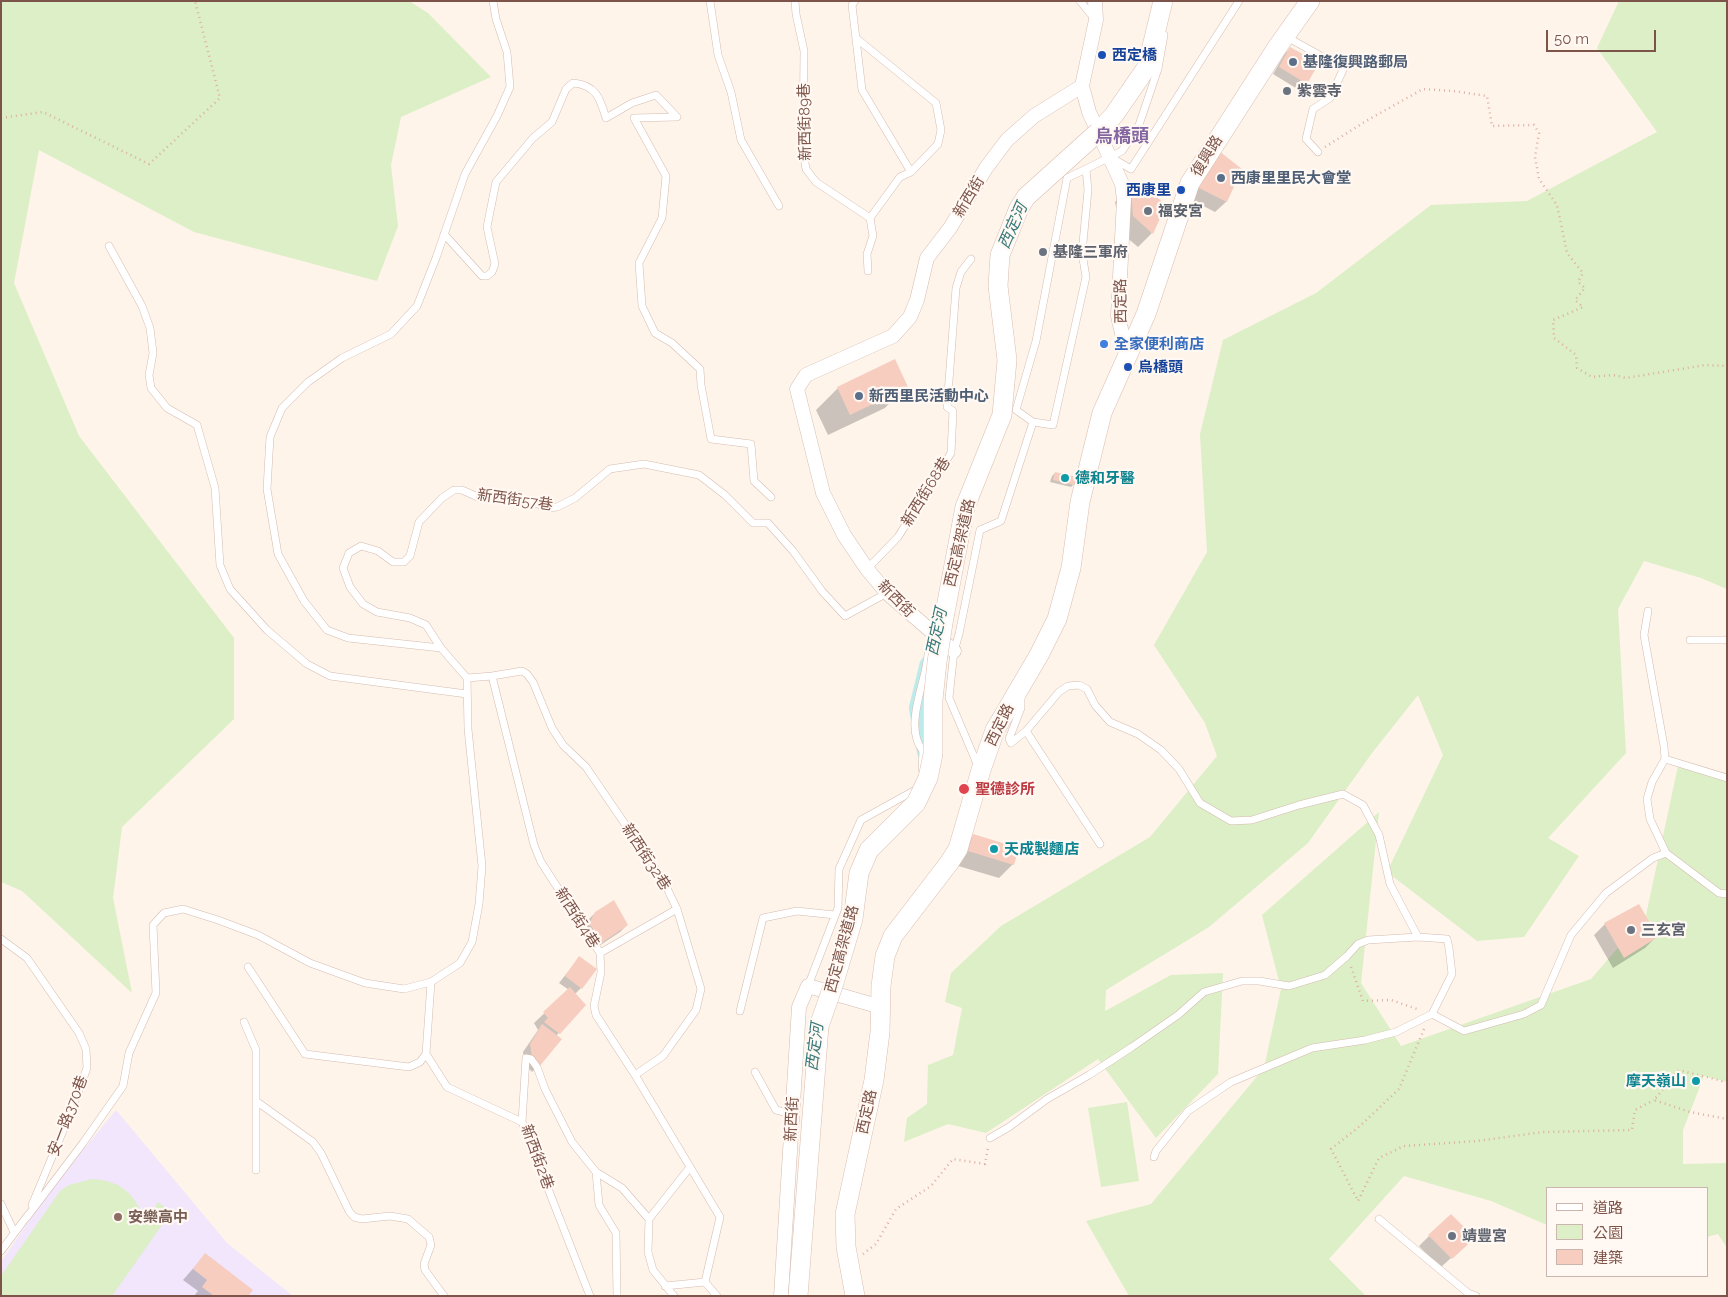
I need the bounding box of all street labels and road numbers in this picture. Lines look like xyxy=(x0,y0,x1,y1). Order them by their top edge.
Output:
street label: 新西街89巷 xyxy=(795,83,815,161)
street label: 復興路 xyxy=(1187,132,1227,180)
street label: 新西街 xyxy=(950,173,988,221)
street label: 西定路 xyxy=(1112,278,1130,324)
street label: 新西街68巷 xyxy=(898,454,954,530)
street label: 新西街57巷 xyxy=(476,486,554,514)
street label: 西定高架道路 xyxy=(941,497,979,589)
street label: 新西街 xyxy=(874,577,918,621)
street label: 西定路 xyxy=(982,701,1018,749)
street label: 新西街32巷 xyxy=(618,820,674,894)
street label: 新西街4巷 xyxy=(551,885,603,951)
street label: 西定高架道路 xyxy=(822,903,862,995)
street label: 安一路370巷 xyxy=(44,1073,92,1159)
street label: 西定路 xyxy=(854,1088,880,1136)
street label: 新西街 xyxy=(782,1096,802,1142)
street label: 新西街2巷 xyxy=(517,1122,557,1192)

